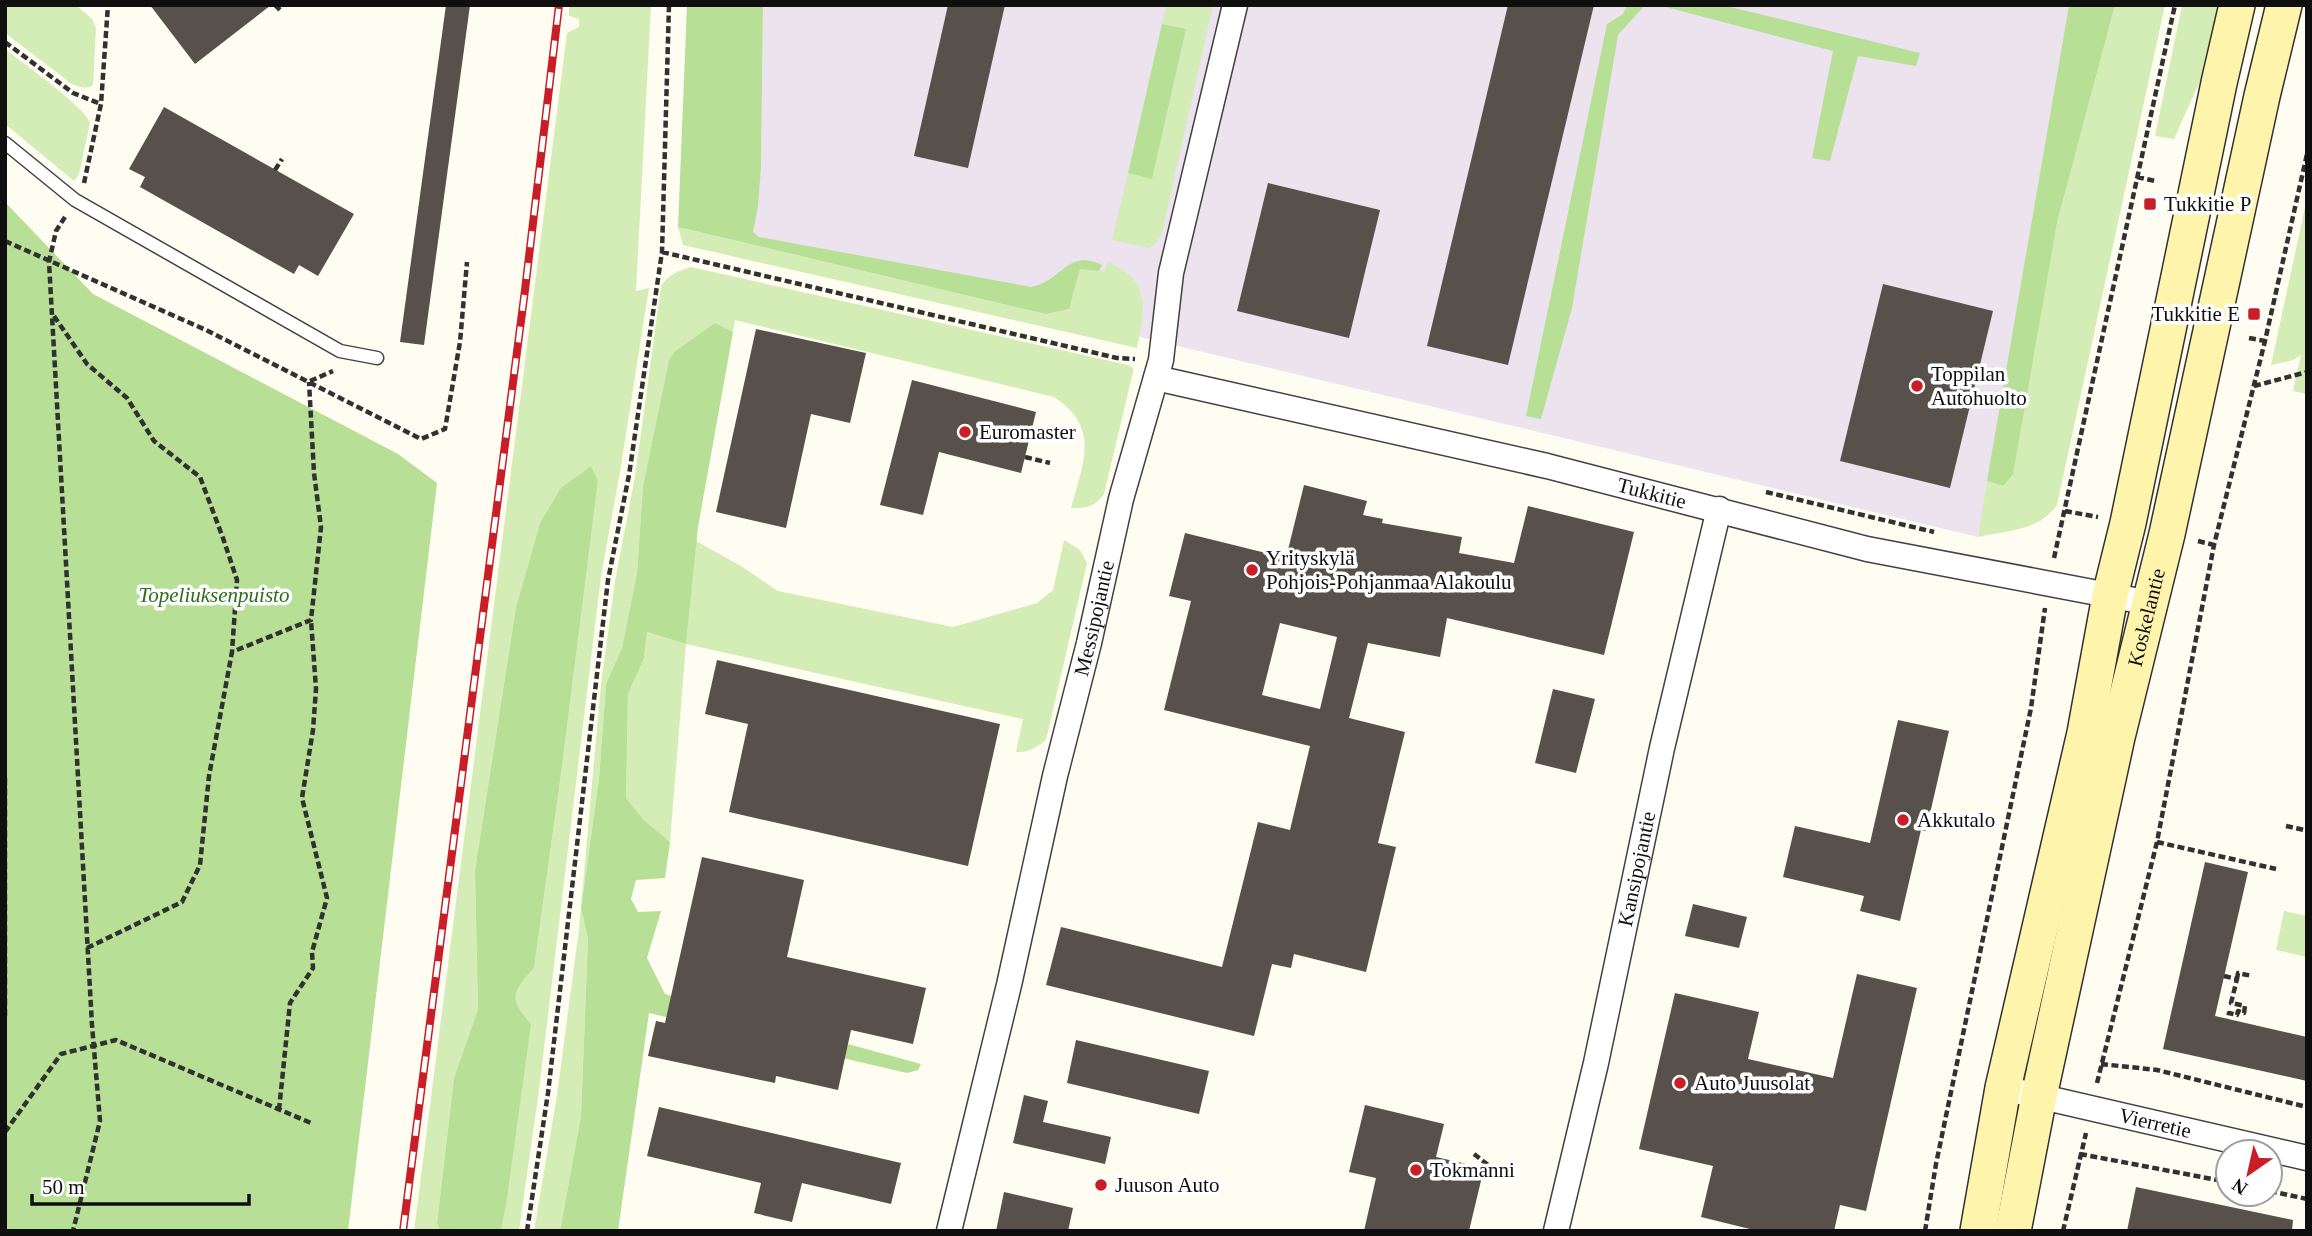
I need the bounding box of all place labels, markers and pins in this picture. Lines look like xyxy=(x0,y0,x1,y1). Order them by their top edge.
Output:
place label: Tukkitie P xyxy=(2164,192,2251,216)
marker: Tukkitie P xyxy=(2142,196,2158,212)
place label: Tukkitie E xyxy=(2152,302,2240,326)
marker: Tukkitie E xyxy=(2246,306,2262,322)
place label: Toppilan Autohuolto xyxy=(1931,362,2027,410)
marker: Toppilan Autohuolto xyxy=(1909,378,1925,394)
place label: Euromaster xyxy=(979,420,1076,444)
marker: Euromaster xyxy=(957,424,973,440)
place label: Yrityskylä Pohjois-Pohjanmaa Alakoulu xyxy=(1266,546,1512,594)
marker: Yrityskylä Pohjois-Pohjanmaa Alakoulu xyxy=(1244,562,1260,578)
place label: Akkutalo xyxy=(1917,808,1995,832)
marker: Akkutalo xyxy=(1895,812,1911,828)
place label: Auto Juusolat xyxy=(1694,1071,1810,1095)
marker: Auto Juusolat xyxy=(1672,1075,1688,1091)
place label: Tokmanni xyxy=(1430,1158,1515,1182)
marker: Tokmanni xyxy=(1408,1162,1424,1178)
place label: Juuson Auto xyxy=(1115,1173,1219,1197)
marker: Juuson Auto xyxy=(1093,1177,1109,1193)

